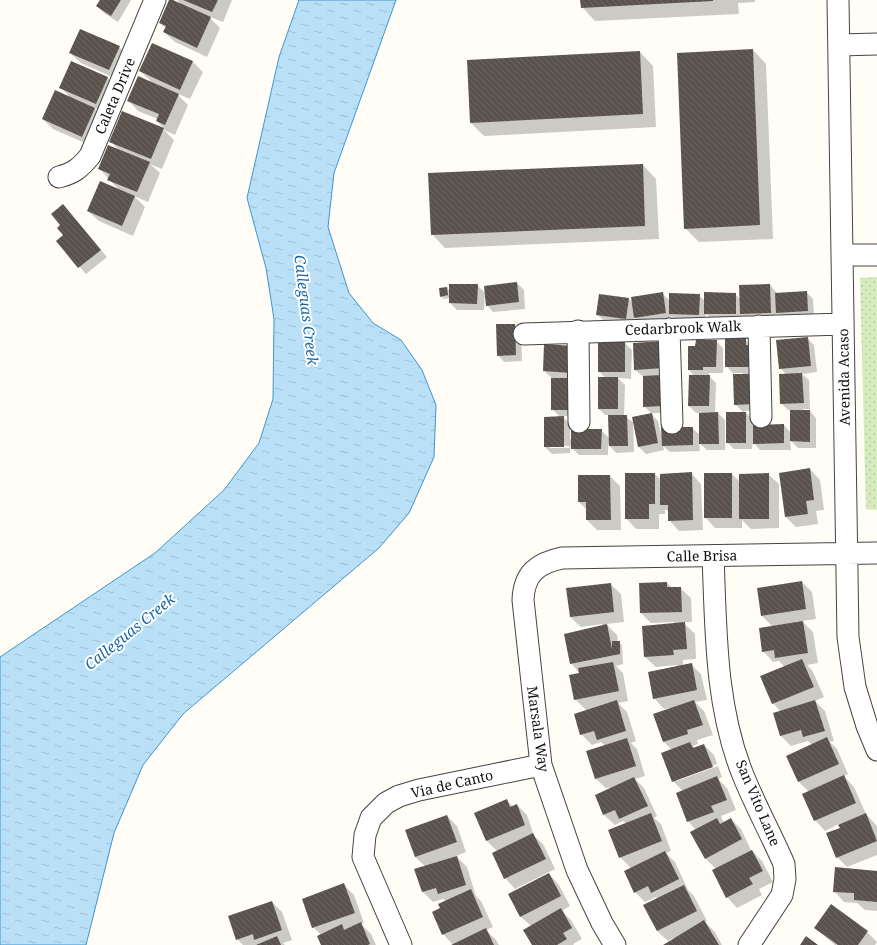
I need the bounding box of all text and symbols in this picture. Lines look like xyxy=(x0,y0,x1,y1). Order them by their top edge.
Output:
street label: Caleta Drive xyxy=(90,55,139,137)
water label: Calleguas Creek xyxy=(290,254,324,367)
street label: Cedarbrook Walk xyxy=(624,316,742,339)
street label: Avenida Acaso xyxy=(833,328,854,426)
street label: Calle Brisa xyxy=(666,545,738,566)
water label: Calleguas Creek xyxy=(80,588,179,674)
street label: Marsala Way xyxy=(523,685,554,773)
street label: San Vito Lane xyxy=(732,757,785,849)
street label: Via de Canto xyxy=(409,765,495,802)

